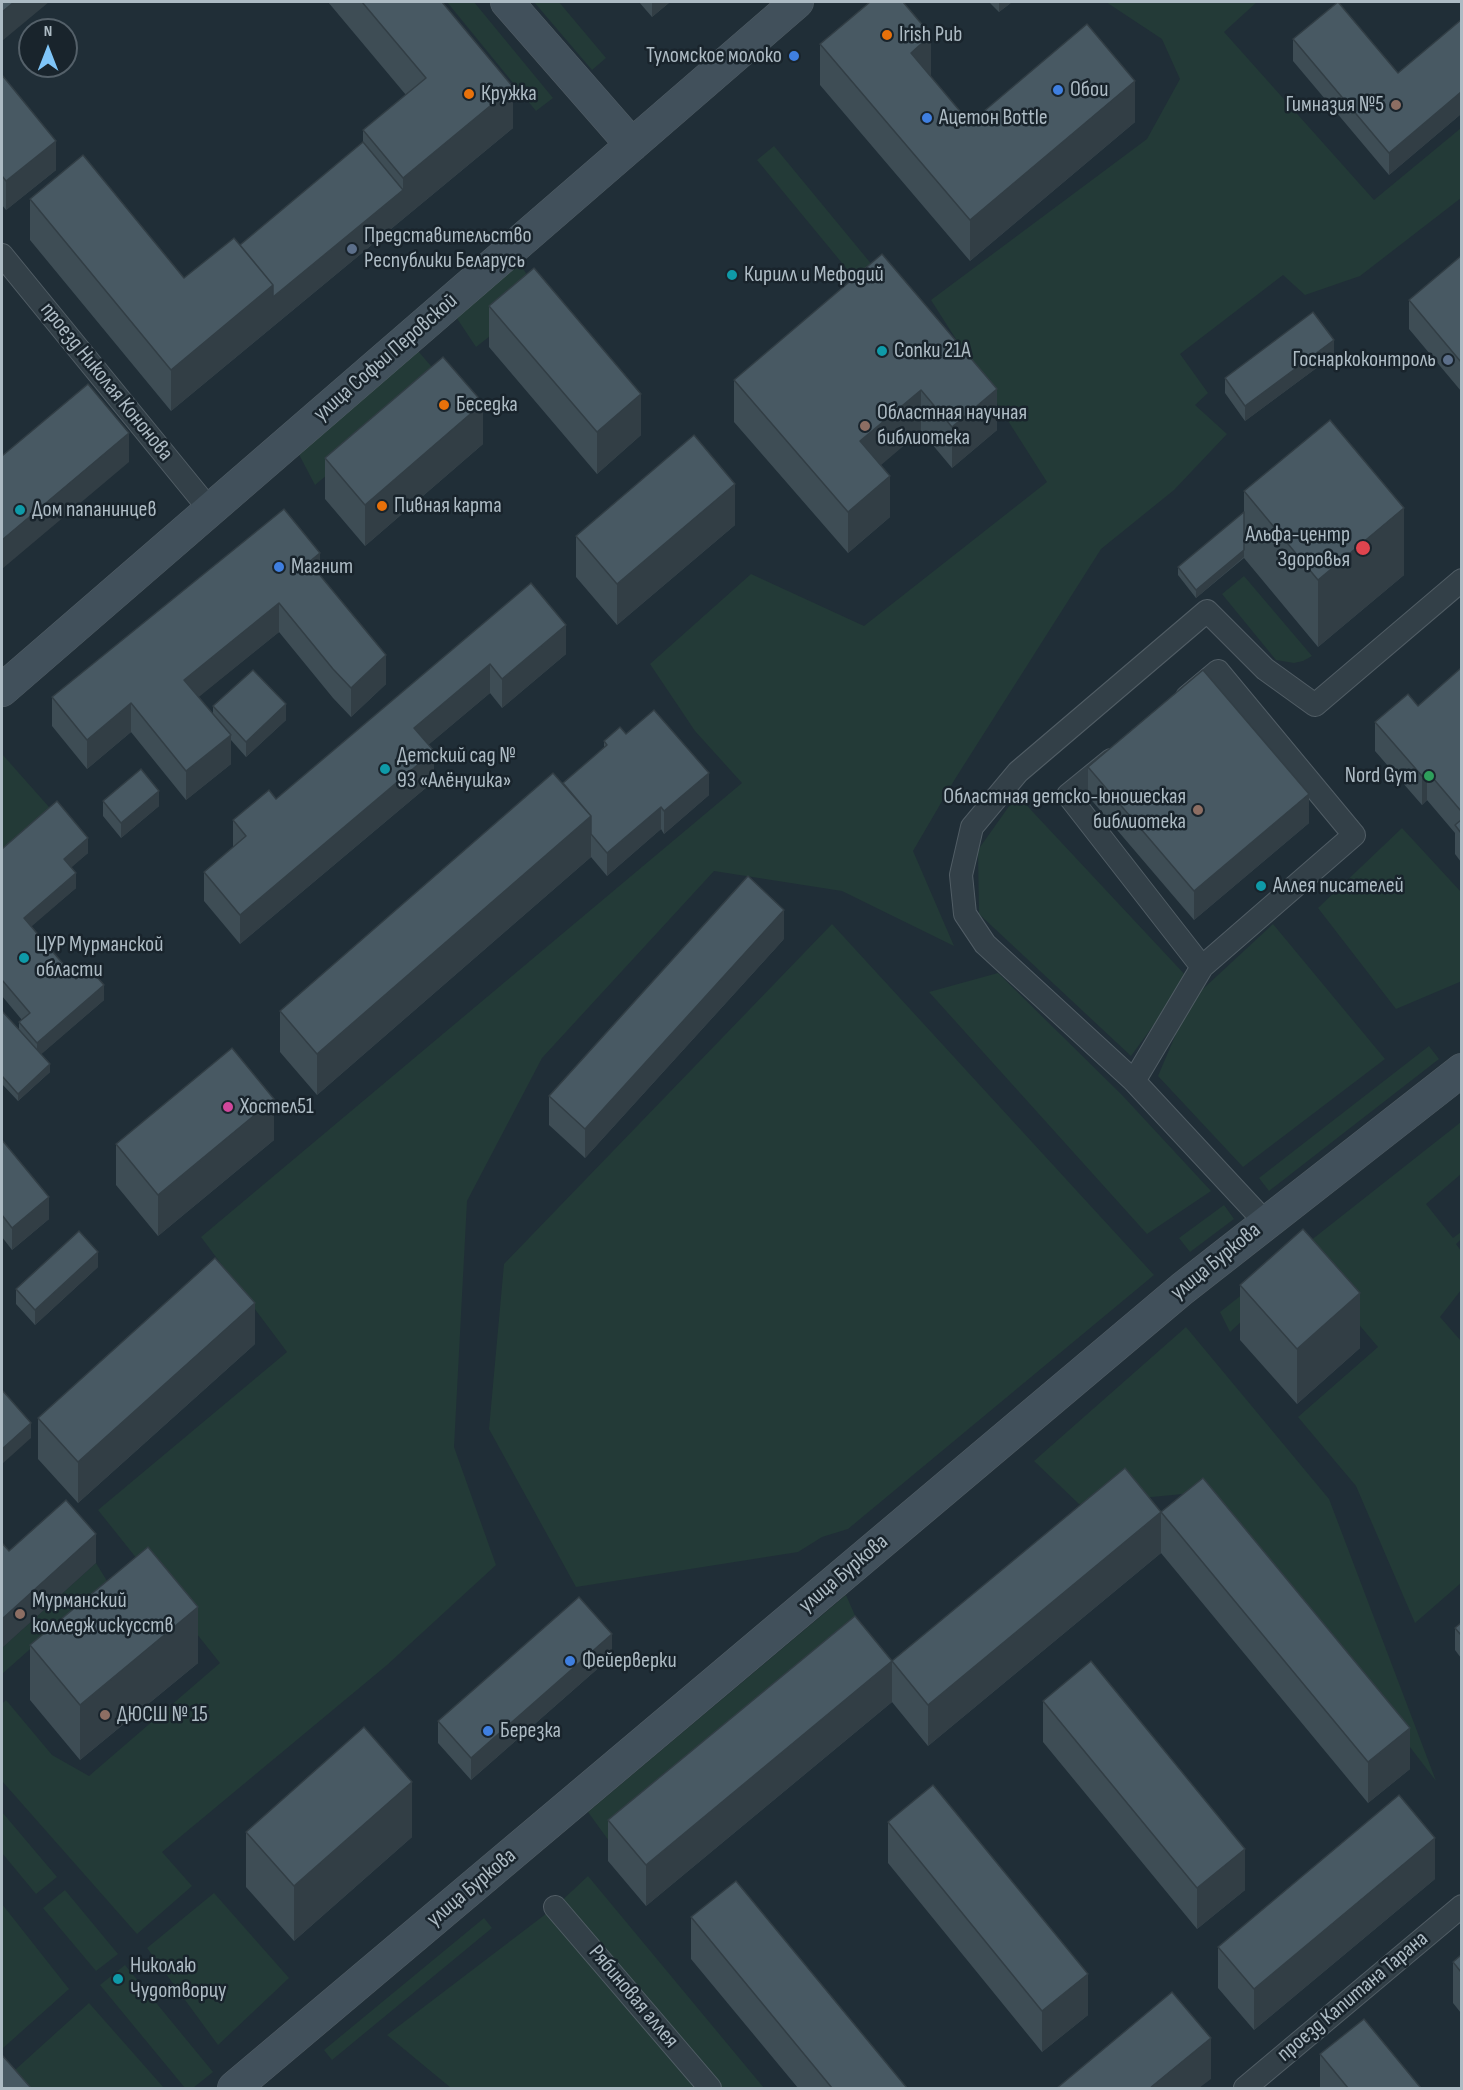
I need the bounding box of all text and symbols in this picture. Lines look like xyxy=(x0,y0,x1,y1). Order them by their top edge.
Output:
north arrow xyxy=(18,18,78,78)
text: N xyxy=(44,22,52,41)
place label: Irish Pub xyxy=(899,22,962,48)
marker: Irish Pub xyxy=(880,28,894,42)
place label: Туломское молоко xyxy=(646,43,782,69)
marker: Туломское молоко xyxy=(787,49,801,63)
place label: Обои xyxy=(1070,77,1108,103)
place label: Кружка xyxy=(481,81,537,107)
marker: Обои xyxy=(1051,83,1065,97)
marker: Кружка xyxy=(462,87,476,101)
place label: Гимназия №5 xyxy=(1285,92,1384,118)
marker: Гимназия №5 xyxy=(1389,98,1403,112)
place label: Ацетон Bottle xyxy=(939,105,1048,131)
marker: Ацетон Bottle xyxy=(920,111,934,125)
place label: Представительство Республики Беларусь xyxy=(364,223,532,274)
marker: Представительство Республики Беларусь xyxy=(345,242,359,256)
place label: Кирилл и Мефодий xyxy=(744,262,884,288)
marker: Кирилл и Мефодий xyxy=(725,268,739,282)
street label: улица Софьи Перовской xyxy=(309,288,463,428)
street label: проезд Николая Кононова xyxy=(34,297,178,467)
place label: Сопки 21А xyxy=(894,338,971,364)
marker: Сопки 21А xyxy=(875,344,889,358)
place label: Госнаркоконтроль xyxy=(1293,347,1436,373)
marker: Госнаркоконтроль xyxy=(1441,353,1455,367)
place label: Беседка xyxy=(456,392,518,418)
marker: Беседка xyxy=(437,398,451,412)
place label: Областная научная библиотека xyxy=(877,400,1027,452)
marker: Областная научная библиотека xyxy=(858,419,872,433)
place label: Пивная карта xyxy=(394,493,502,519)
place label: Дом папанинцев xyxy=(32,497,157,523)
marker: Пивная карта xyxy=(375,499,389,513)
marker: Дом папанинцев xyxy=(13,503,27,517)
place label: Альфа-центр Здоровья xyxy=(1245,522,1350,574)
marker: Альфа-центр Здоровья xyxy=(1354,539,1372,557)
place label: Магнит xyxy=(291,554,353,580)
marker: Магнит xyxy=(272,560,286,574)
place label: Детский сад № 93 «Алёнушка» xyxy=(397,743,516,794)
marker: Детский сад № 93 «Алёнушка» xyxy=(378,762,392,776)
place label: Nord Gym xyxy=(1345,763,1417,789)
marker: Nord Gym xyxy=(1422,769,1436,783)
place label: Областная детско-юношеская библиотека xyxy=(943,784,1186,836)
marker: Областная детско-юношеская библиотека xyxy=(1191,803,1205,817)
place label: Аллея писателей xyxy=(1273,873,1404,899)
marker: Аллея писателей xyxy=(1254,879,1268,893)
place label: ЦУР Мурманской области xyxy=(36,932,163,984)
marker: ЦУР Мурманской области xyxy=(17,951,31,965)
place label: Хостел51 xyxy=(240,1094,314,1120)
marker: Хостел51 xyxy=(221,1100,235,1114)
street label: улица Буркова xyxy=(1166,1218,1266,1306)
street label: улица Буркова xyxy=(794,1529,894,1619)
place label: Мурманский колледж искусств xyxy=(32,1588,174,1640)
marker: Мурманский колледж искусств xyxy=(13,1607,27,1621)
place label: Фейерверки xyxy=(582,1648,677,1674)
marker: Фейерверки xyxy=(563,1654,577,1668)
place label: ДЮСШ № 15 xyxy=(117,1702,208,1728)
marker: ДЮСШ № 15 xyxy=(98,1708,112,1722)
place label: Березка xyxy=(500,1718,561,1744)
marker: Березка xyxy=(481,1724,495,1738)
street label: улица Буркова xyxy=(422,1843,522,1933)
street label: проезд Капитана Тарана xyxy=(1272,1926,1434,2068)
street label: Рябиновая аллея xyxy=(582,1940,684,2054)
place label: Николаю Чудотворцу xyxy=(130,1953,226,2005)
marker: Николаю Чудотворцу xyxy=(111,1972,125,1986)

